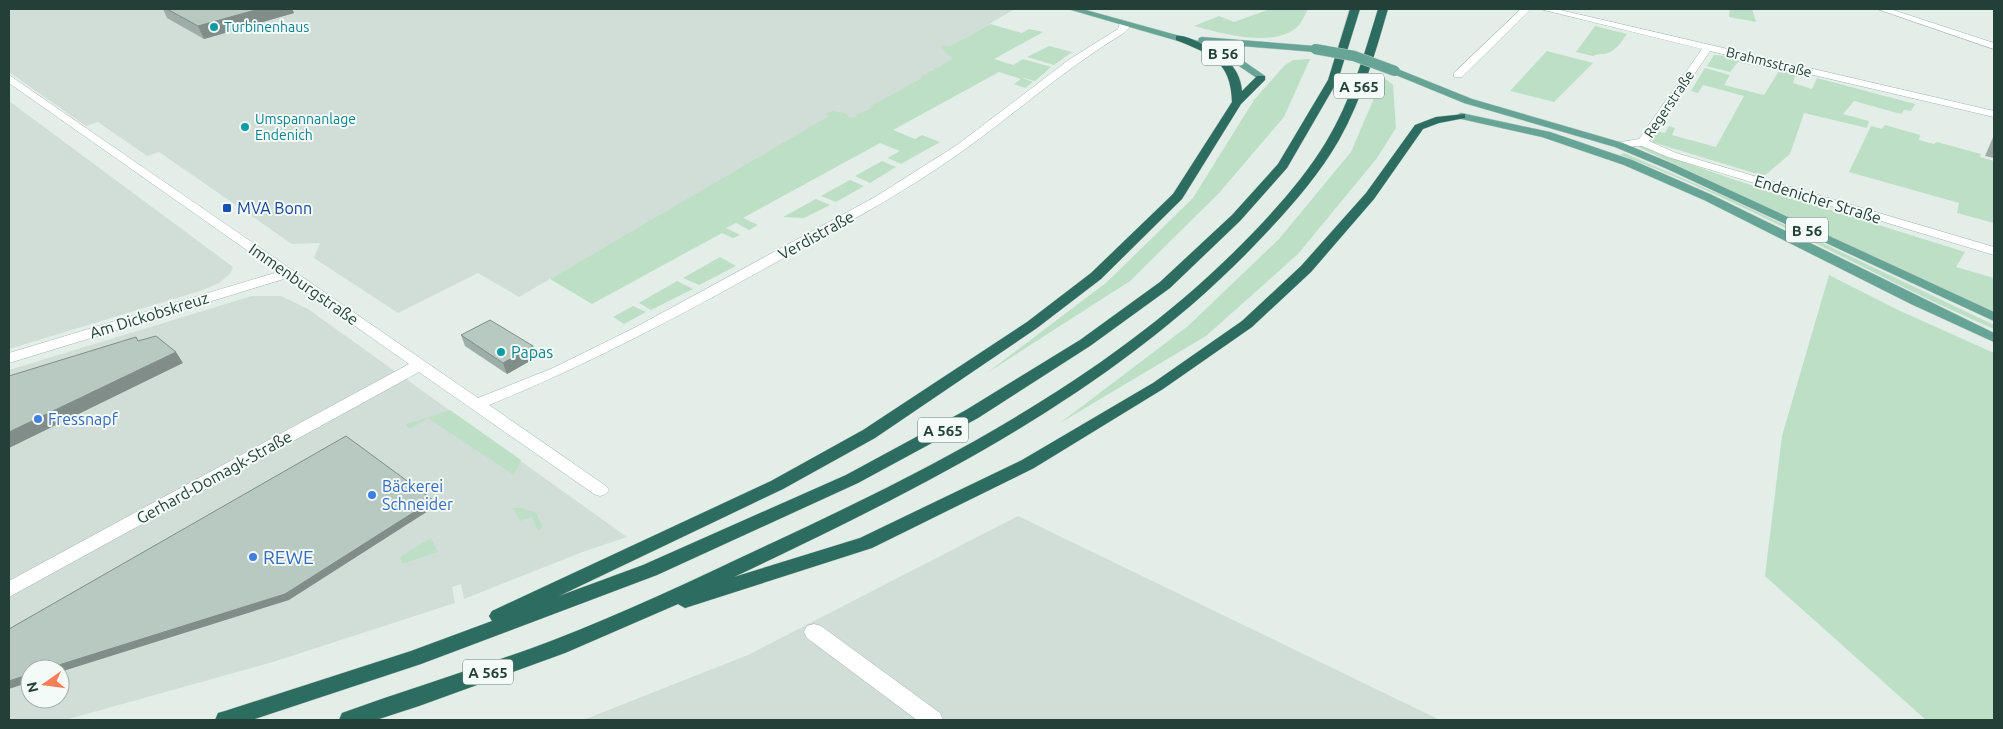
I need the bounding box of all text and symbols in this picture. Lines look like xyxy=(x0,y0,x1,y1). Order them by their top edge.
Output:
place label: Turbinenhaus xyxy=(224,19,309,35)
marker: Turbinenhaus xyxy=(208,21,220,33)
road number: B 56 xyxy=(1202,40,1244,66)
street label: Brahmsstraße xyxy=(1724,44,1814,80)
street label: Regerstraße xyxy=(1641,67,1697,141)
road number: A 565 xyxy=(1334,74,1384,98)
place label: Umspannanlage Endenich xyxy=(255,111,356,143)
marker: Umspannanlage Endenich xyxy=(239,121,251,133)
street label: Endenicher Straße xyxy=(1752,171,1884,227)
place label: MVA Bonn xyxy=(237,199,312,217)
marker: MVA Bonn xyxy=(221,202,233,214)
street label: Verdistraße xyxy=(775,207,857,263)
road number: B 56 xyxy=(1786,218,1828,242)
street label: Immenburgstraße xyxy=(246,240,362,328)
street label: Am Dickobskreuz xyxy=(87,288,211,342)
place label: Papas xyxy=(511,343,553,361)
marker: Papas xyxy=(495,346,507,358)
place label: Fressnapf xyxy=(48,410,119,428)
marker: Fressnapf xyxy=(32,413,44,425)
road number: A 565 xyxy=(918,418,968,442)
street label: Gerhard-Domagk-Straße xyxy=(133,427,295,527)
place label: Bäckerei Schneider xyxy=(382,477,453,513)
marker: Bäckerei Schneider xyxy=(366,489,378,501)
place label: REWE xyxy=(263,546,314,568)
marker: REWE xyxy=(247,551,259,563)
north arrow xyxy=(20,659,70,709)
road number: A 565 xyxy=(463,660,513,684)
text: N xyxy=(23,680,41,694)

